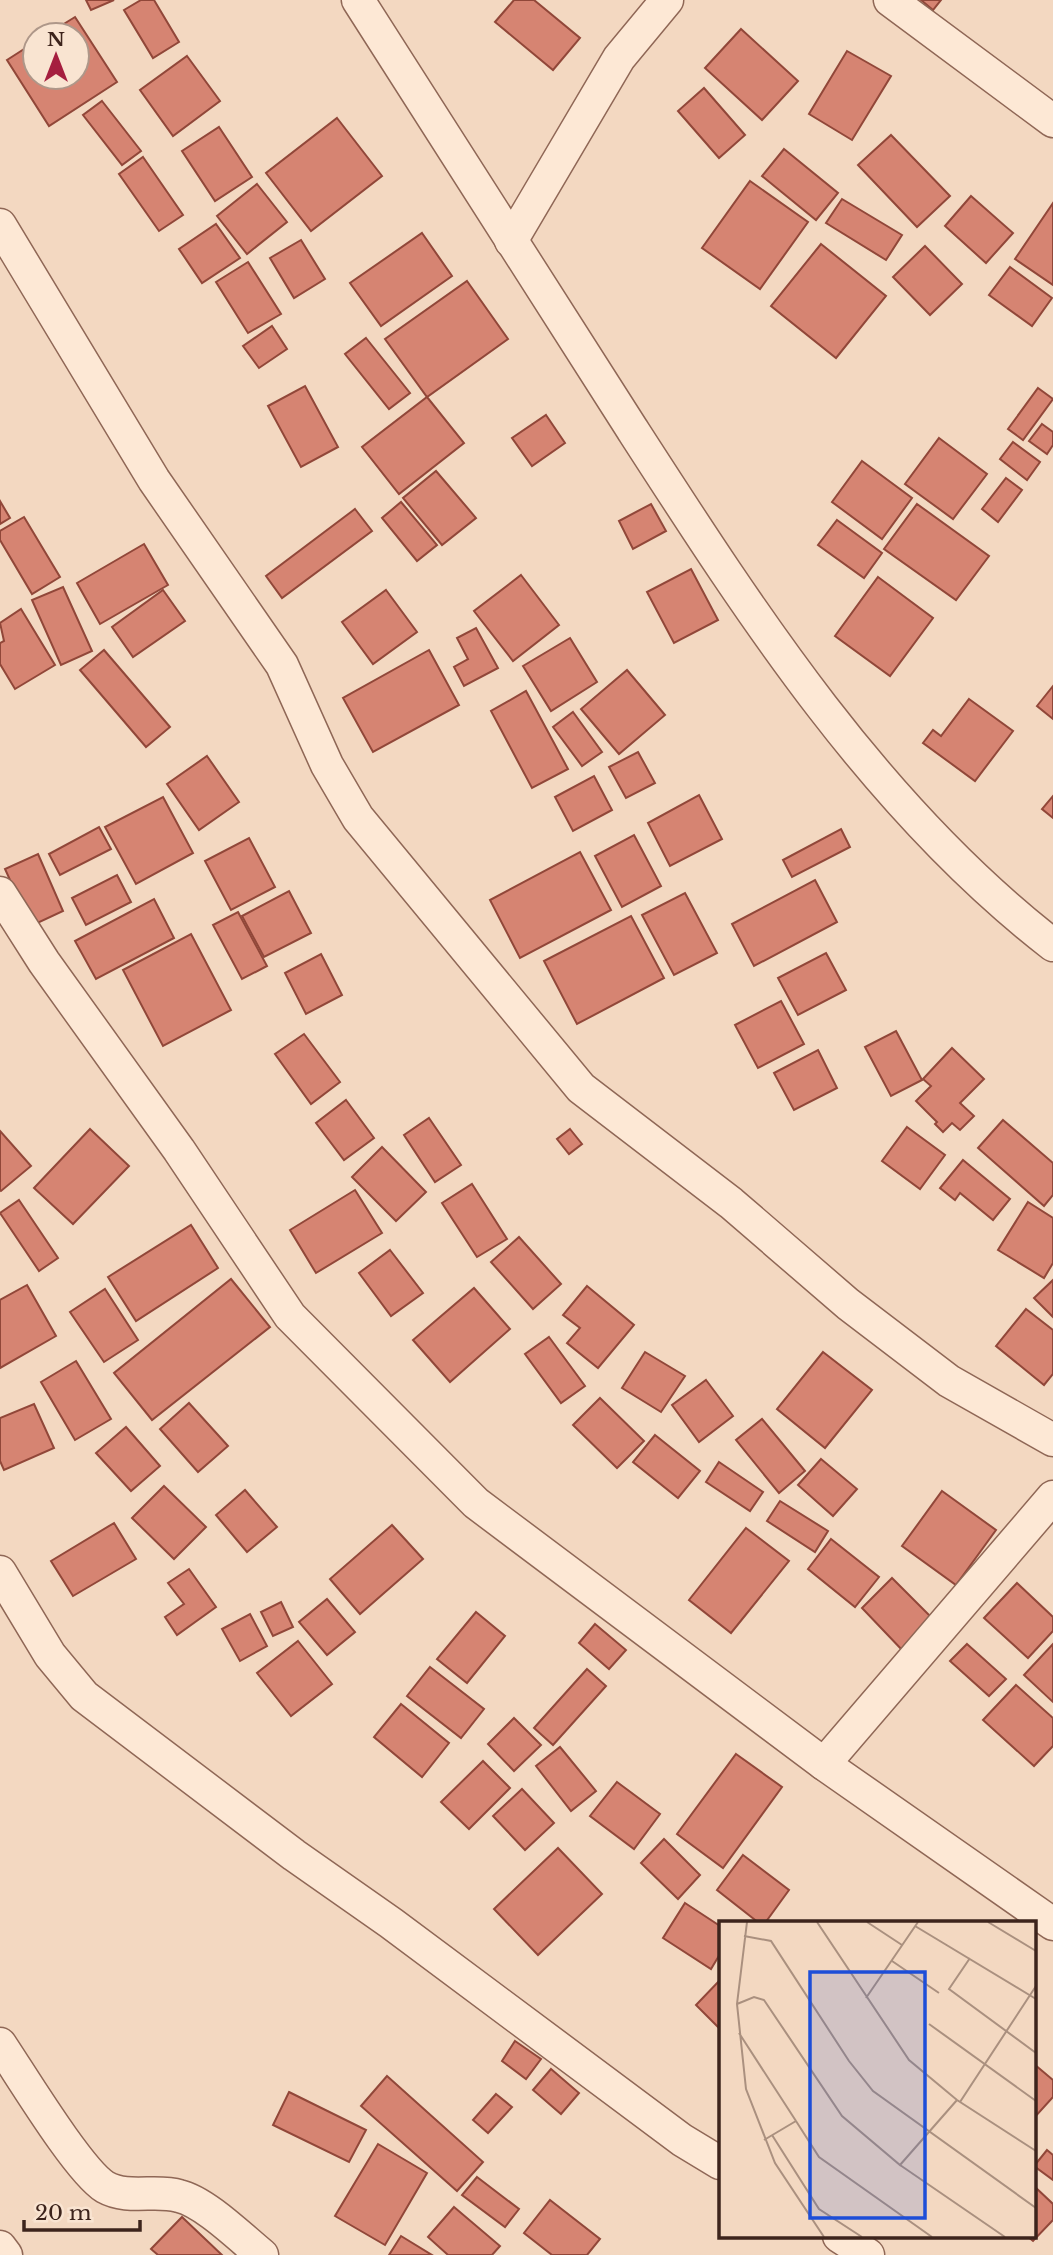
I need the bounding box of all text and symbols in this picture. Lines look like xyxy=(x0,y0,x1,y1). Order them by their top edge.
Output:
north arrow xyxy=(21,21,91,91)
text: N xyxy=(47,28,65,51)
inset map xyxy=(719,1921,1036,2238)
scale bar xyxy=(24,2188,140,2232)
text: 20 m xyxy=(35,2200,92,2226)

